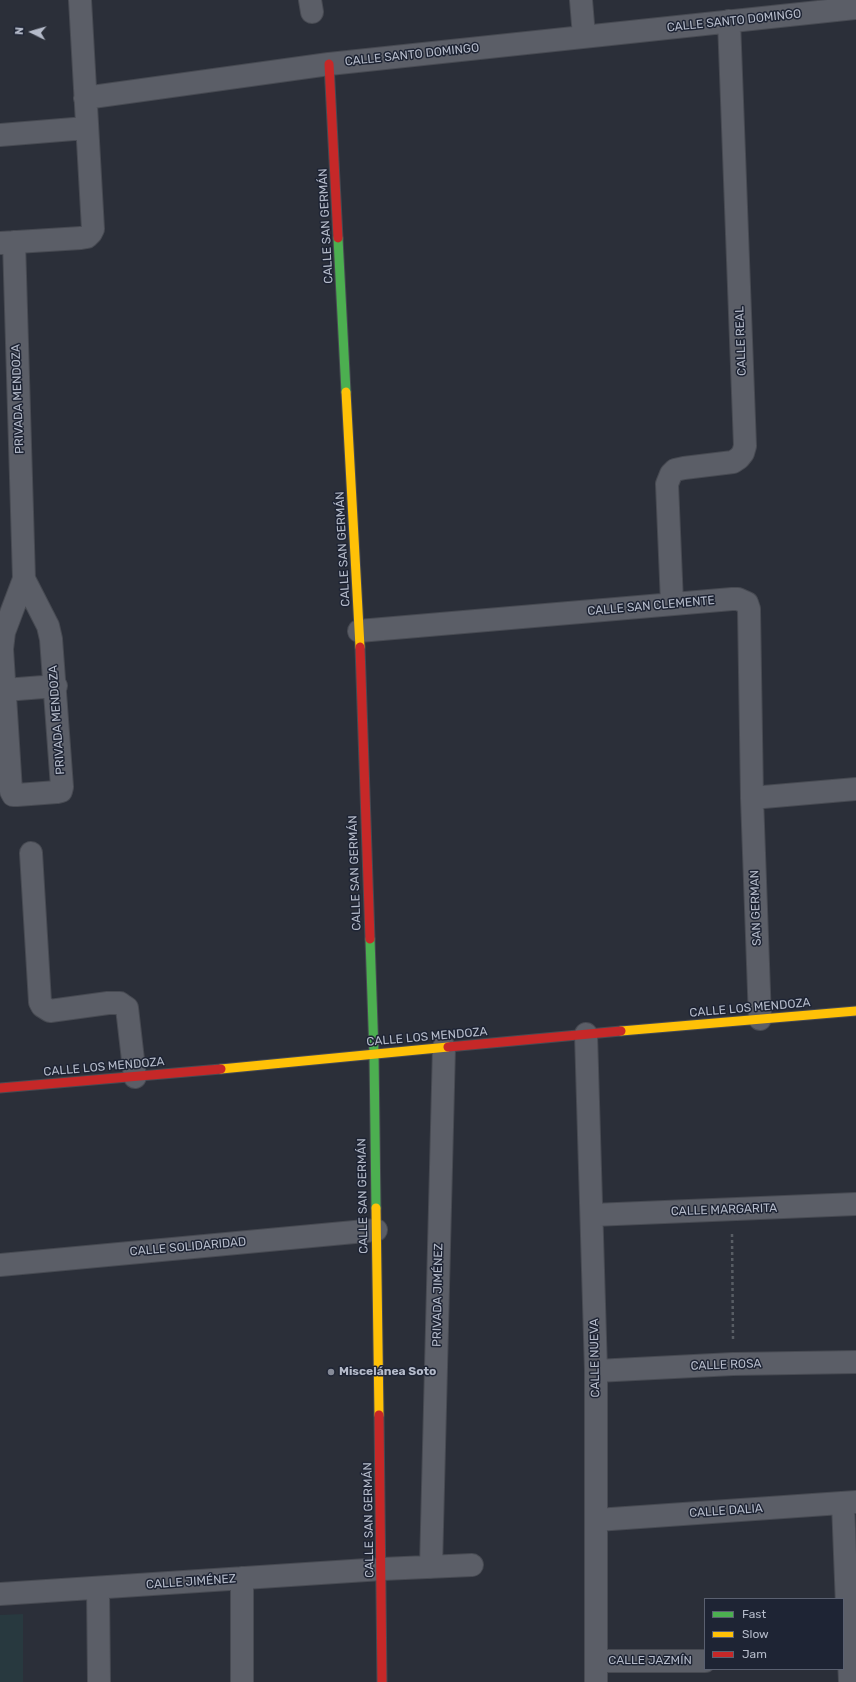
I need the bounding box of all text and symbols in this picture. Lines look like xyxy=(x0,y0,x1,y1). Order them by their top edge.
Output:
street label: CALLE SANTO DOMINGO xyxy=(666,7,802,35)
north arrow xyxy=(12,12,52,52)
text: N xyxy=(13,26,26,35)
street label: CALLE SANTO DOMINGO xyxy=(344,41,480,69)
street label: CALLE SAN GERMÁN xyxy=(316,168,336,284)
street label: CALLE REAL xyxy=(733,306,749,376)
street label: PRIVADA MENDOZA xyxy=(9,344,27,454)
street label: CALLE SAN GERMÁN xyxy=(333,491,353,607)
street label: CALLE SAN CLEMENTE xyxy=(587,593,715,619)
street label: PRIVADA MENDOZA xyxy=(46,665,68,775)
street label: CALLE SAN GERMÁN xyxy=(346,815,364,931)
street label: SAN GERMAN xyxy=(747,870,765,946)
street label: CALLE LOS MENDOZA xyxy=(689,996,811,1020)
street label: CALLE LOS MENDOZA xyxy=(366,1025,488,1049)
street label: CALLE LOS MENDOZA xyxy=(43,1055,165,1079)
street label: CALLE SAN GERMÁN xyxy=(355,1138,371,1254)
street label: CALLE MARGARITA xyxy=(671,1201,777,1219)
street label: CALLE SOLIDARIDAD xyxy=(129,1235,247,1259)
street label: PRIVADA JIMÉNEZ xyxy=(430,1243,446,1347)
street label: CALLE NUEVA xyxy=(587,1318,603,1398)
street label: CALLE ROSA xyxy=(690,1357,762,1373)
place label: Miscelánea Soto xyxy=(339,1365,436,1379)
marker: Miscelánea Soto xyxy=(326,1367,336,1377)
street label: CALLE SAN GERMÁN xyxy=(361,1462,377,1578)
street label: CALLE DALIA xyxy=(689,1501,763,1521)
street label: CALLE JIMÉNEZ xyxy=(146,1572,236,1592)
legend xyxy=(704,1598,844,1670)
text: Fast xyxy=(742,1607,766,1621)
text: Slow xyxy=(742,1627,769,1641)
text: Jam xyxy=(742,1647,767,1661)
street label: CALLE JAZMÍN xyxy=(608,1654,692,1668)

